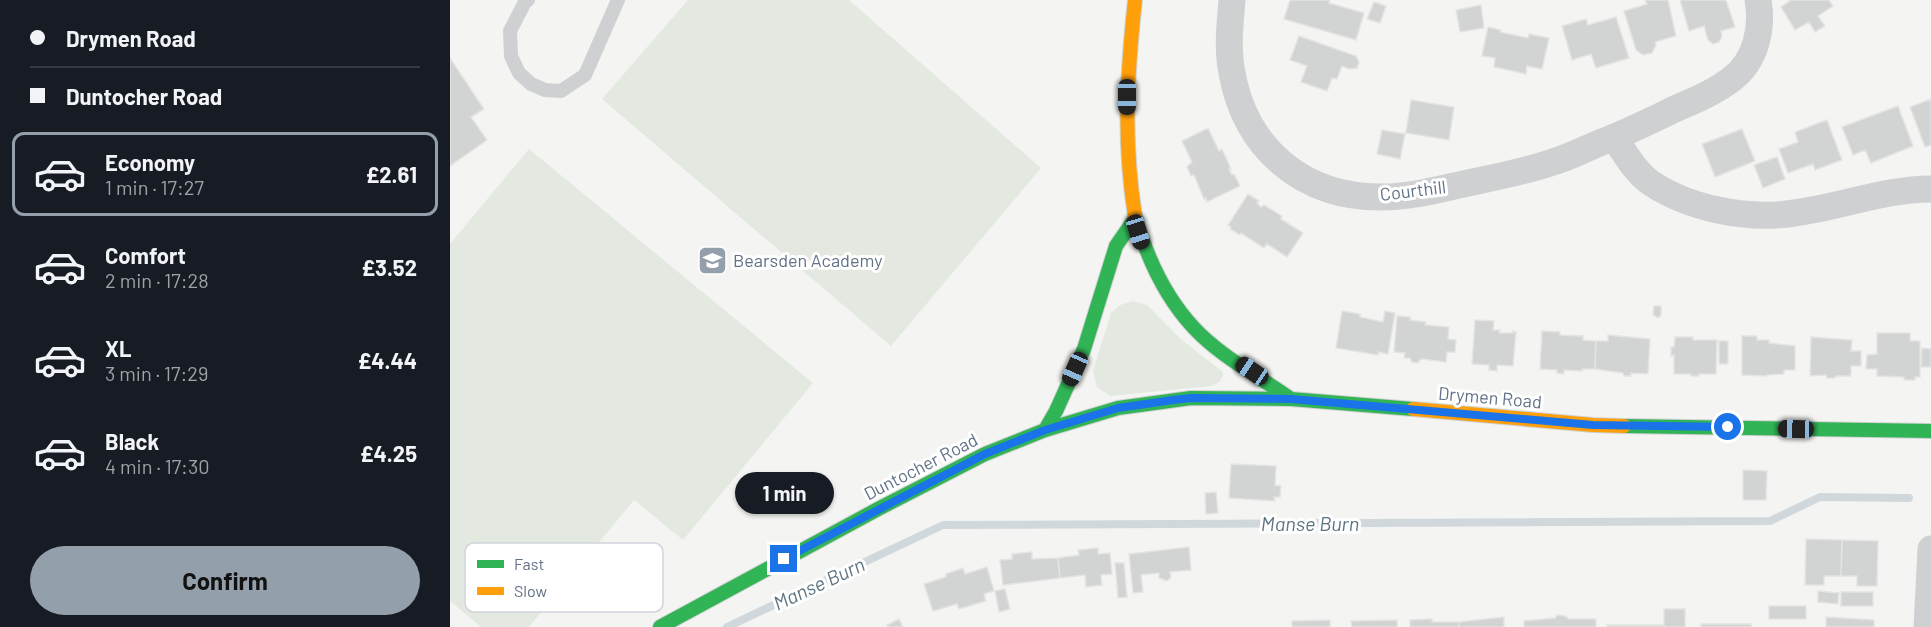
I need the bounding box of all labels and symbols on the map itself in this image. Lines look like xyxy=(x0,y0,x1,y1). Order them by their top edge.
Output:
car xyxy=(1118,79,1136,115)
street label: Courthill xyxy=(1379,175,1447,205)
car xyxy=(1124,212,1152,252)
school or university icon: Bearsden Academy xyxy=(696,245,728,277)
place label: Bearsden Academy xyxy=(733,249,883,271)
car xyxy=(1059,349,1091,389)
car xyxy=(1232,353,1272,389)
street label: Drymen Road xyxy=(1437,382,1543,412)
route start xyxy=(1714,413,1741,440)
car xyxy=(1778,420,1814,438)
street label: Duntocher Road xyxy=(860,428,981,504)
callout: 1 min xyxy=(734,472,834,514)
water label: Manse Burn xyxy=(1261,511,1359,535)
legend xyxy=(465,543,663,612)
route end xyxy=(770,545,797,572)
water label: Manse Burn xyxy=(769,551,868,615)
text: Fast xyxy=(514,554,544,573)
text: Slow xyxy=(514,581,547,600)

